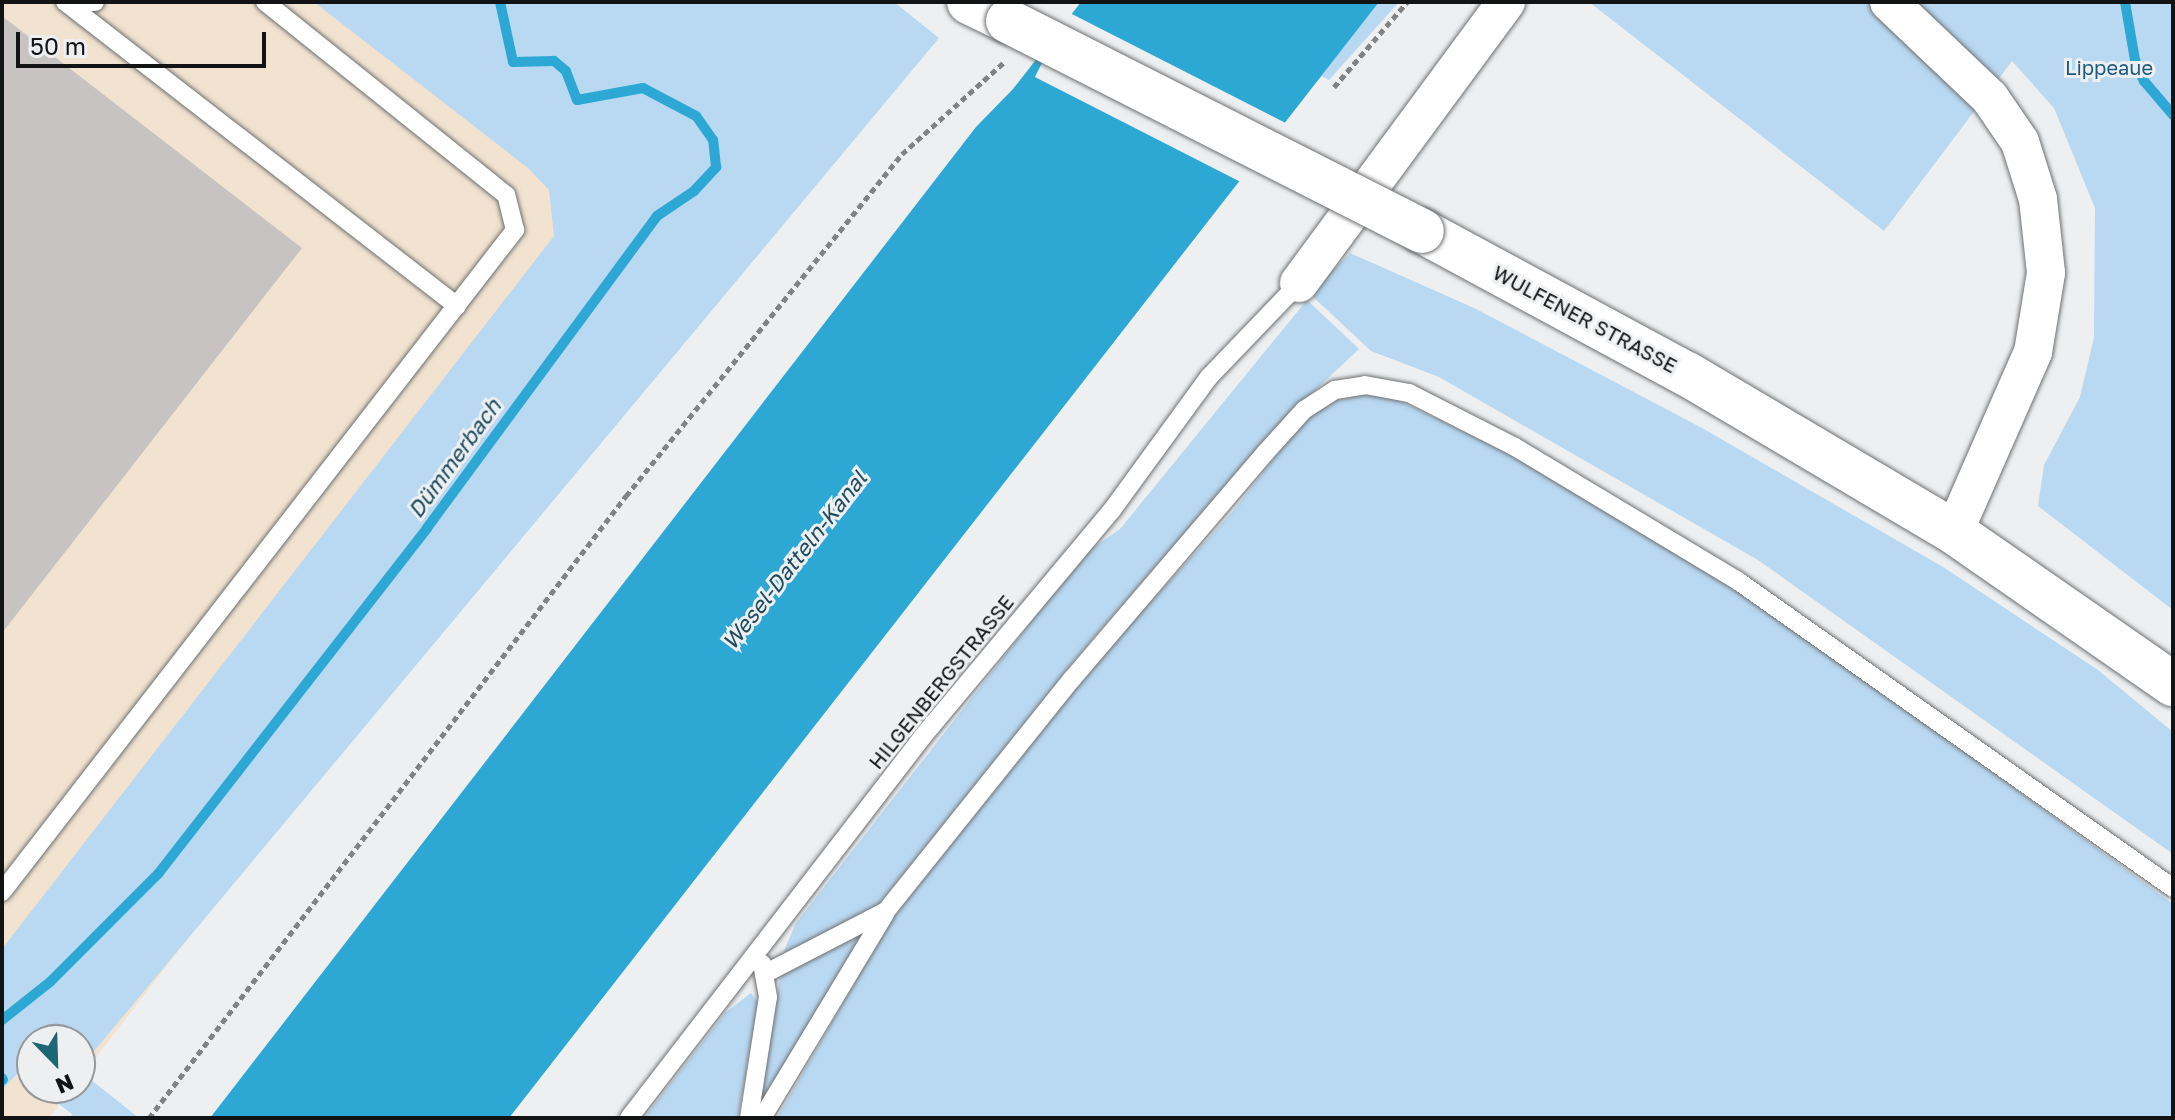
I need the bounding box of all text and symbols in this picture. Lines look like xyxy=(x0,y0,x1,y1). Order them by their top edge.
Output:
scale bar xyxy=(20,16,270,66)
text: 50 m xyxy=(30,31,86,60)
park label: Lippeaue xyxy=(2065,55,2153,79)
street label: WULFENER STRASSE xyxy=(1489,260,1681,378)
water label: Dümmerbach xyxy=(402,393,506,523)
water label: Wesel-Datteln-Kanal xyxy=(716,466,872,654)
street label: HILGENBERGSTRASSE xyxy=(864,590,1018,774)
north arrow xyxy=(16,1024,96,1104)
text: N xyxy=(52,1069,78,1100)

